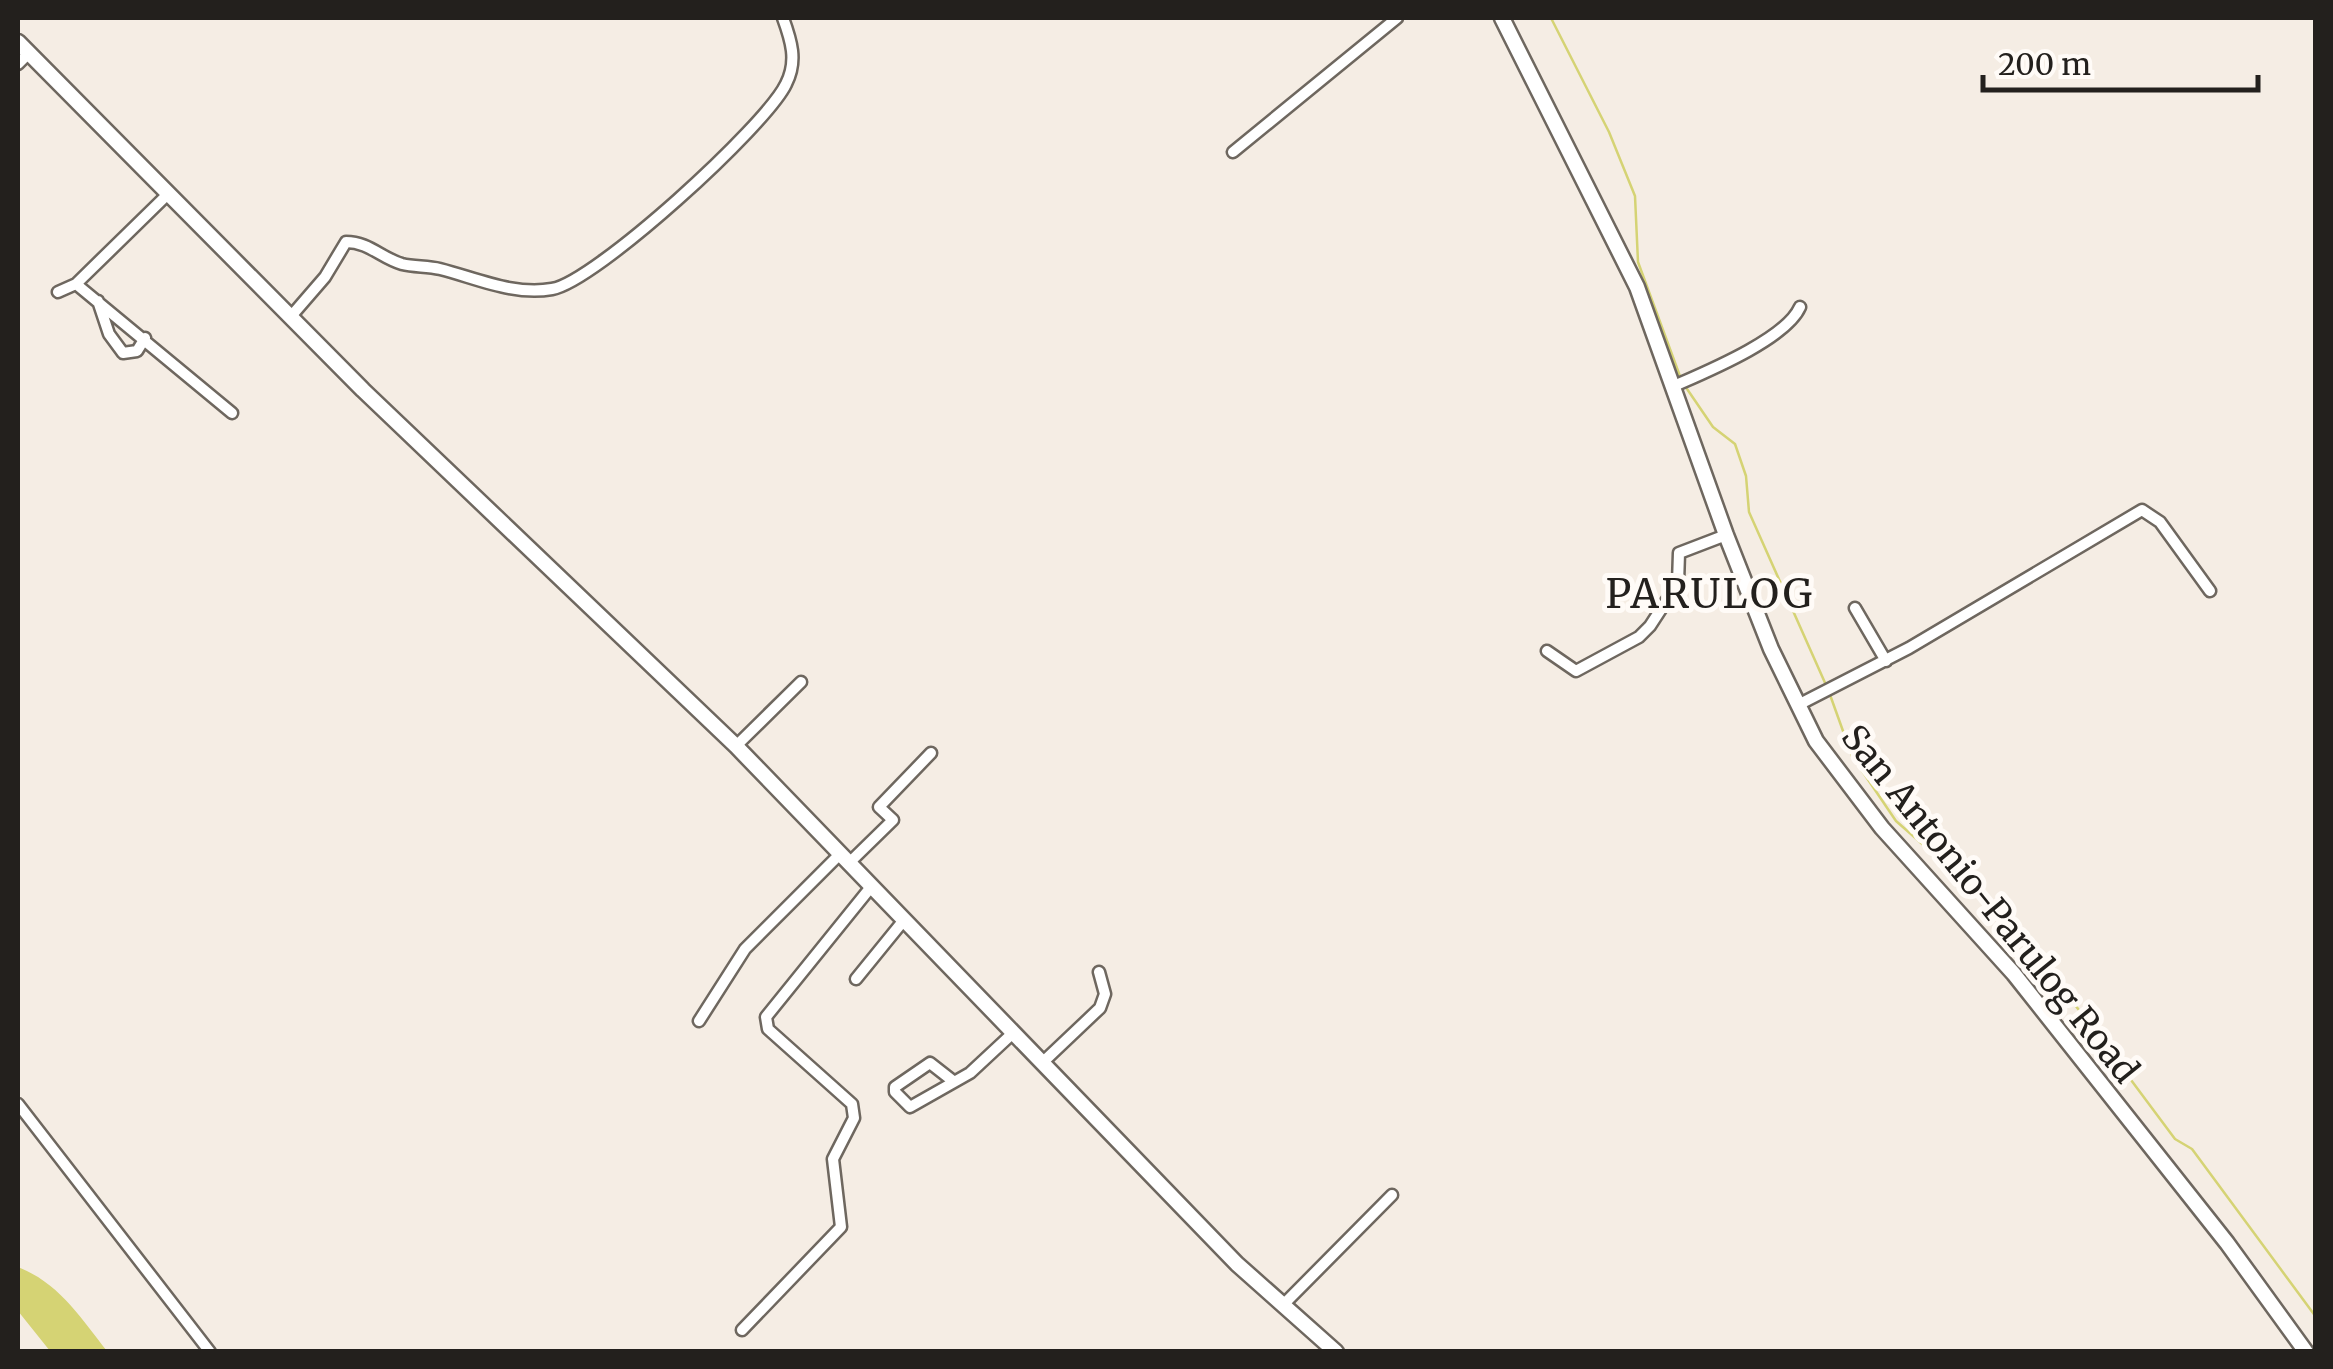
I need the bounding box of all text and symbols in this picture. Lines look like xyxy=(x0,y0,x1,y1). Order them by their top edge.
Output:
scale bar xyxy=(1983,30,2258,92)
text: 200 m xyxy=(1998,45,2091,83)
district label: PARULOG xyxy=(1605,569,1815,619)
street label: San Antonio-Parulog Road xyxy=(1832,716,2148,1092)

